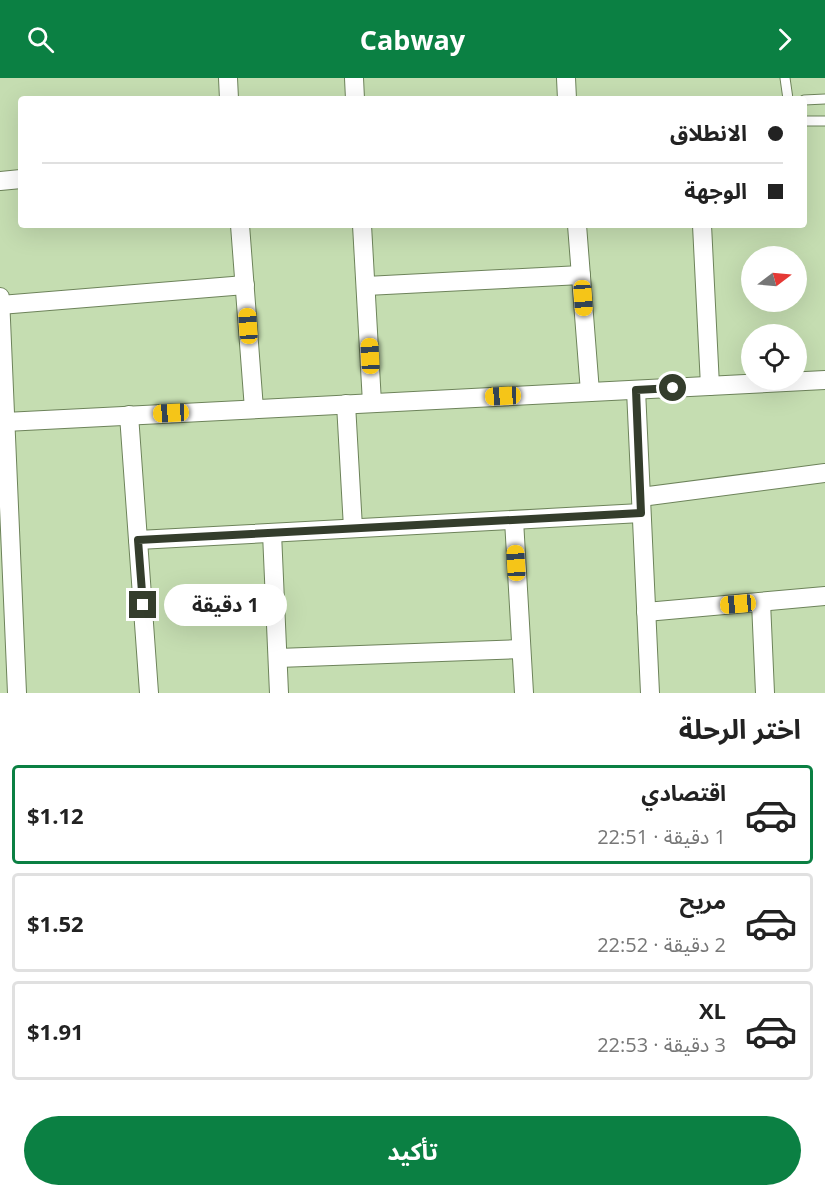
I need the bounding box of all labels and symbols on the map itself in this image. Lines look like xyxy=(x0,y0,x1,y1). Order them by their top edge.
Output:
north arrow xyxy=(741,246,807,312)
car xyxy=(573,279,593,317)
car xyxy=(238,307,258,345)
car xyxy=(360,338,380,374)
route start xyxy=(659,374,686,401)
car xyxy=(485,386,521,406)
car xyxy=(153,403,189,423)
car xyxy=(506,545,526,581)
callout: 1 دقيقة xyxy=(164,584,287,626)
route end xyxy=(129,591,156,618)
car xyxy=(719,593,757,615)

